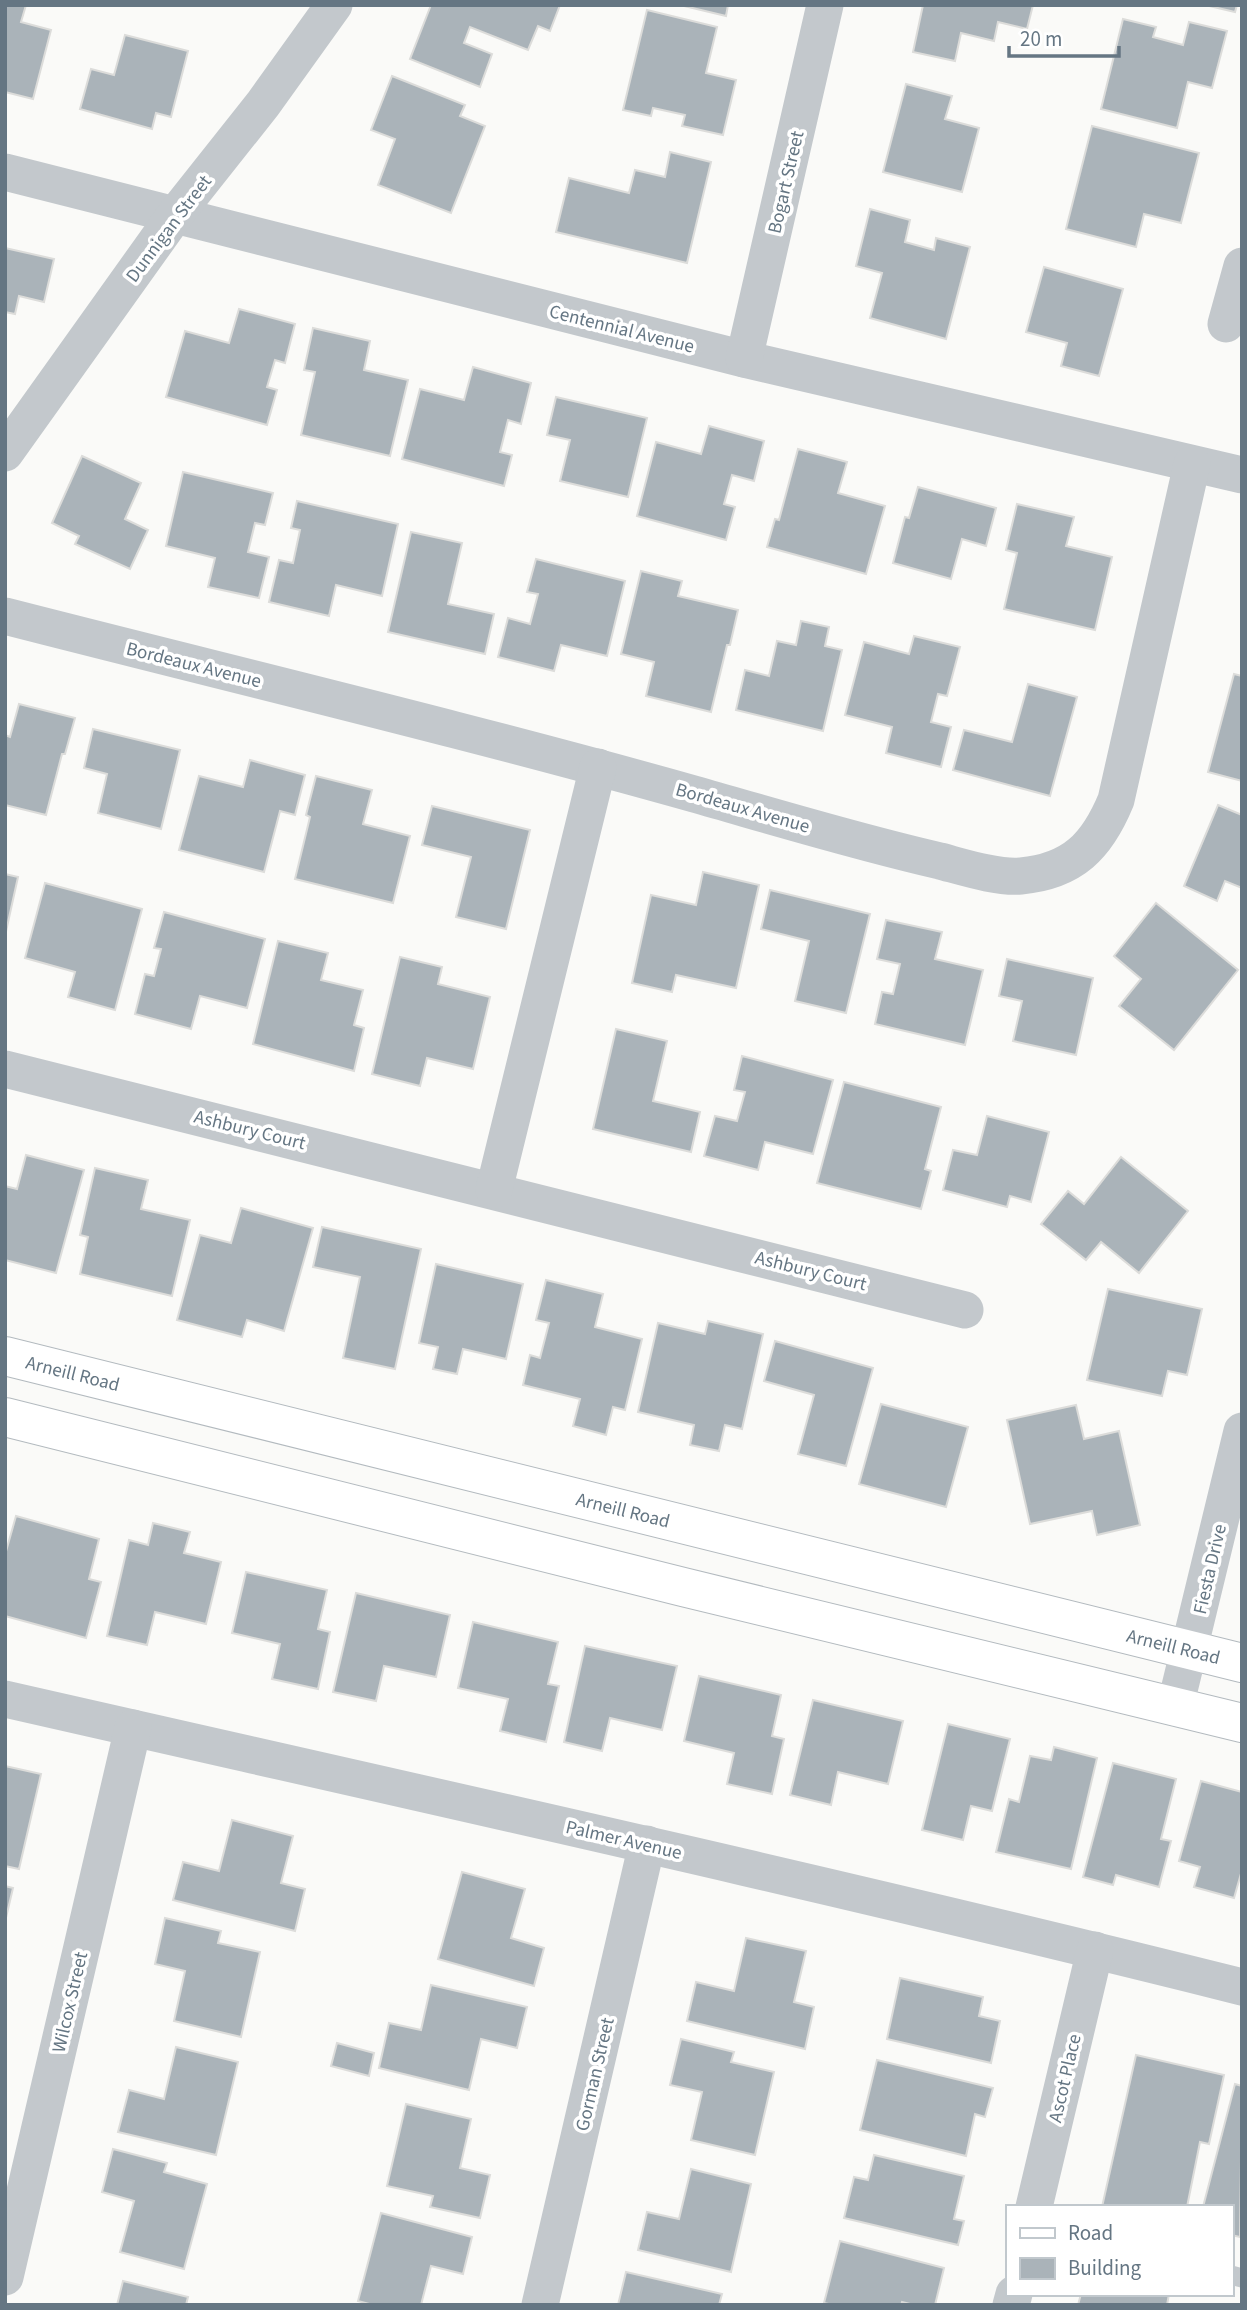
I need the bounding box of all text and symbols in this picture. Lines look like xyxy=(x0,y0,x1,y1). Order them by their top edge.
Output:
scale bar xyxy=(1009,14,1119,58)
text: 20 m xyxy=(1020,24,1062,54)
street label: Bogart Street xyxy=(762,128,812,236)
street label: Dunnigan Street xyxy=(120,169,219,288)
street label: Centennial Avenue xyxy=(546,298,697,361)
street label: Bordeaux Avenue xyxy=(123,636,264,695)
street label: Bordeaux Avenue xyxy=(672,776,813,840)
street label: Ashbury Court xyxy=(191,1104,309,1157)
street label: Ashbury Court xyxy=(752,1245,870,1298)
street label: Arneill Road xyxy=(23,1350,122,1399)
street label: Arneill Road xyxy=(573,1486,673,1536)
street label: Fiesta Drive xyxy=(1187,1522,1234,1617)
street label: Arneill Road xyxy=(1123,1623,1223,1672)
street label: Palmer Avenue xyxy=(563,1814,684,1867)
street label: Wilcox Street xyxy=(46,1949,95,2055)
street label: Gorman Street xyxy=(569,2014,622,2134)
street label: Ascot Place xyxy=(1042,2031,1089,2125)
legend xyxy=(1006,2205,1233,2296)
text: Road xyxy=(1068,2218,1113,2248)
text: Building xyxy=(1068,2253,1142,2283)

